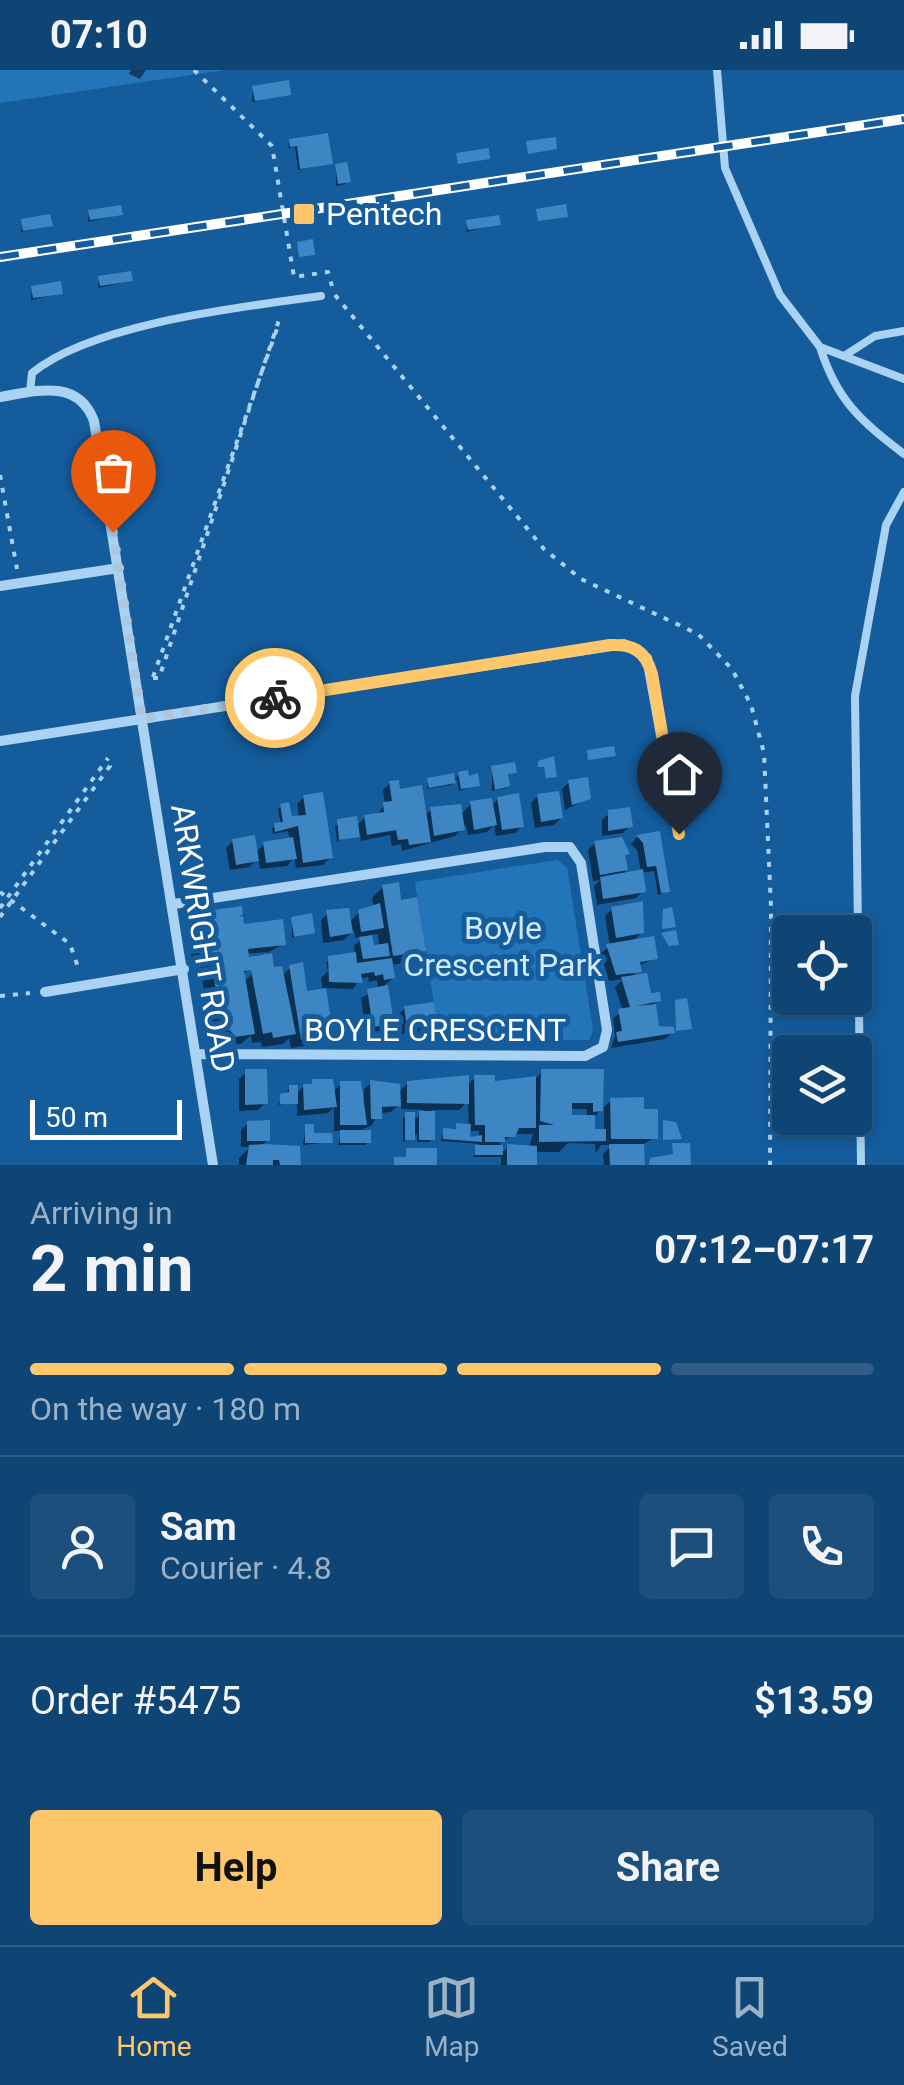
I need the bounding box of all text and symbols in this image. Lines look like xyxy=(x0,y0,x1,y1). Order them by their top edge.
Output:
text: 07:10 xyxy=(50,13,148,57)
place label: Pentech xyxy=(326,195,442,233)
marker: Pentech xyxy=(291,201,317,227)
pin xyxy=(71,430,156,533)
icon: bag xyxy=(86,445,141,500)
courier xyxy=(225,648,325,748)
icon: bike xyxy=(248,671,303,726)
pin xyxy=(637,732,722,835)
icon: home xyxy=(652,747,707,802)
street label: ARKWRIGHT ROAD xyxy=(163,801,243,1075)
park label: Boyle Crescent Park xyxy=(403,909,603,984)
map controls xyxy=(772,915,872,1135)
button: locate xyxy=(772,915,872,1015)
street label: BOYLE CRESCENT xyxy=(304,1011,566,1049)
button: layers xyxy=(772,1035,872,1135)
scale bar xyxy=(30,1095,182,1140)
text: 50 m xyxy=(45,1101,108,1134)
text: Arriving in xyxy=(30,1194,173,1232)
text: 07:12–07:17 xyxy=(654,1228,874,1272)
text: 2 min xyxy=(30,1231,193,1307)
text: On the way · 180 m xyxy=(30,1390,301,1428)
button: person xyxy=(30,1494,135,1599)
button: chat xyxy=(639,1494,744,1599)
button: phone xyxy=(769,1494,874,1599)
text: Sam xyxy=(160,1505,237,1549)
text: Courier · 4.8 xyxy=(160,1549,332,1587)
text: Order #5475 xyxy=(30,1679,241,1723)
text: $13.59 xyxy=(754,1679,874,1723)
button: Help xyxy=(30,1810,442,1925)
button: Share xyxy=(462,1810,874,1925)
tab: Home xyxy=(116,1970,192,2063)
tab: Map xyxy=(424,1970,480,2063)
tab: Saved xyxy=(712,1970,788,2063)

